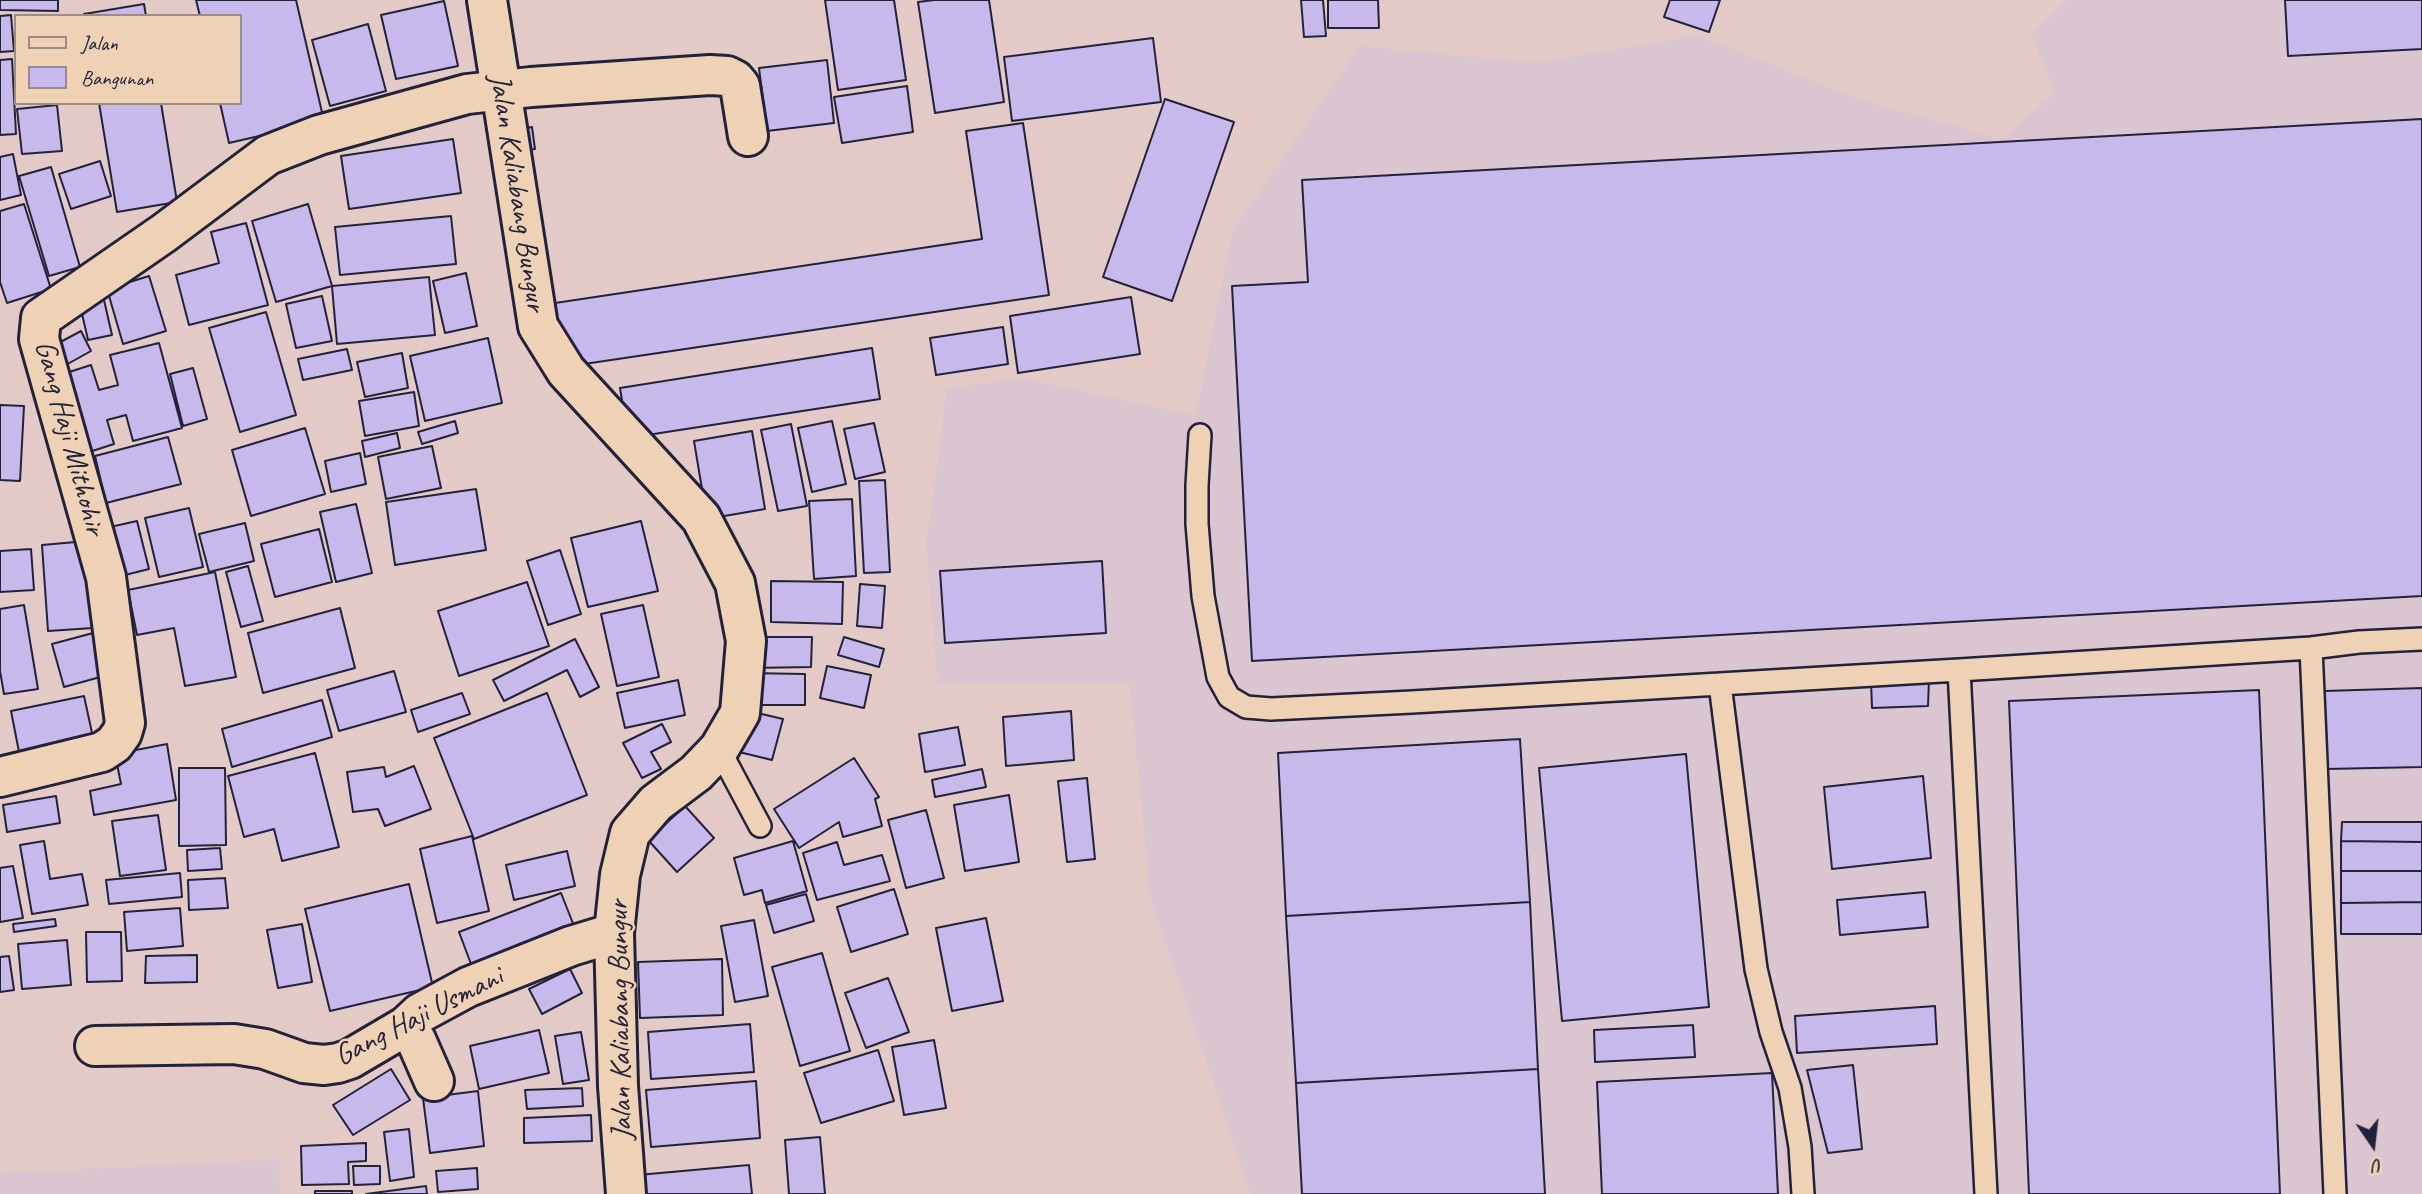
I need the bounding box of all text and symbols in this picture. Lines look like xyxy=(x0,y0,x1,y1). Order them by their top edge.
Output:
legend xyxy=(14,14,242,105)
text: Jalan xyxy=(81,30,118,56)
text: Bangunan xyxy=(81,65,153,91)
street label: Jalan Kaliabang Bungur xyxy=(480,72,554,314)
street label: Gang Haji Mithohir xyxy=(26,337,112,539)
street label: Jalan Kaliabang Bungur xyxy=(601,900,641,1140)
street label: Gang Haji Usmani xyxy=(329,959,509,1075)
north arrow xyxy=(2338,1110,2408,1180)
text: U xyxy=(2371,1153,2385,1178)

